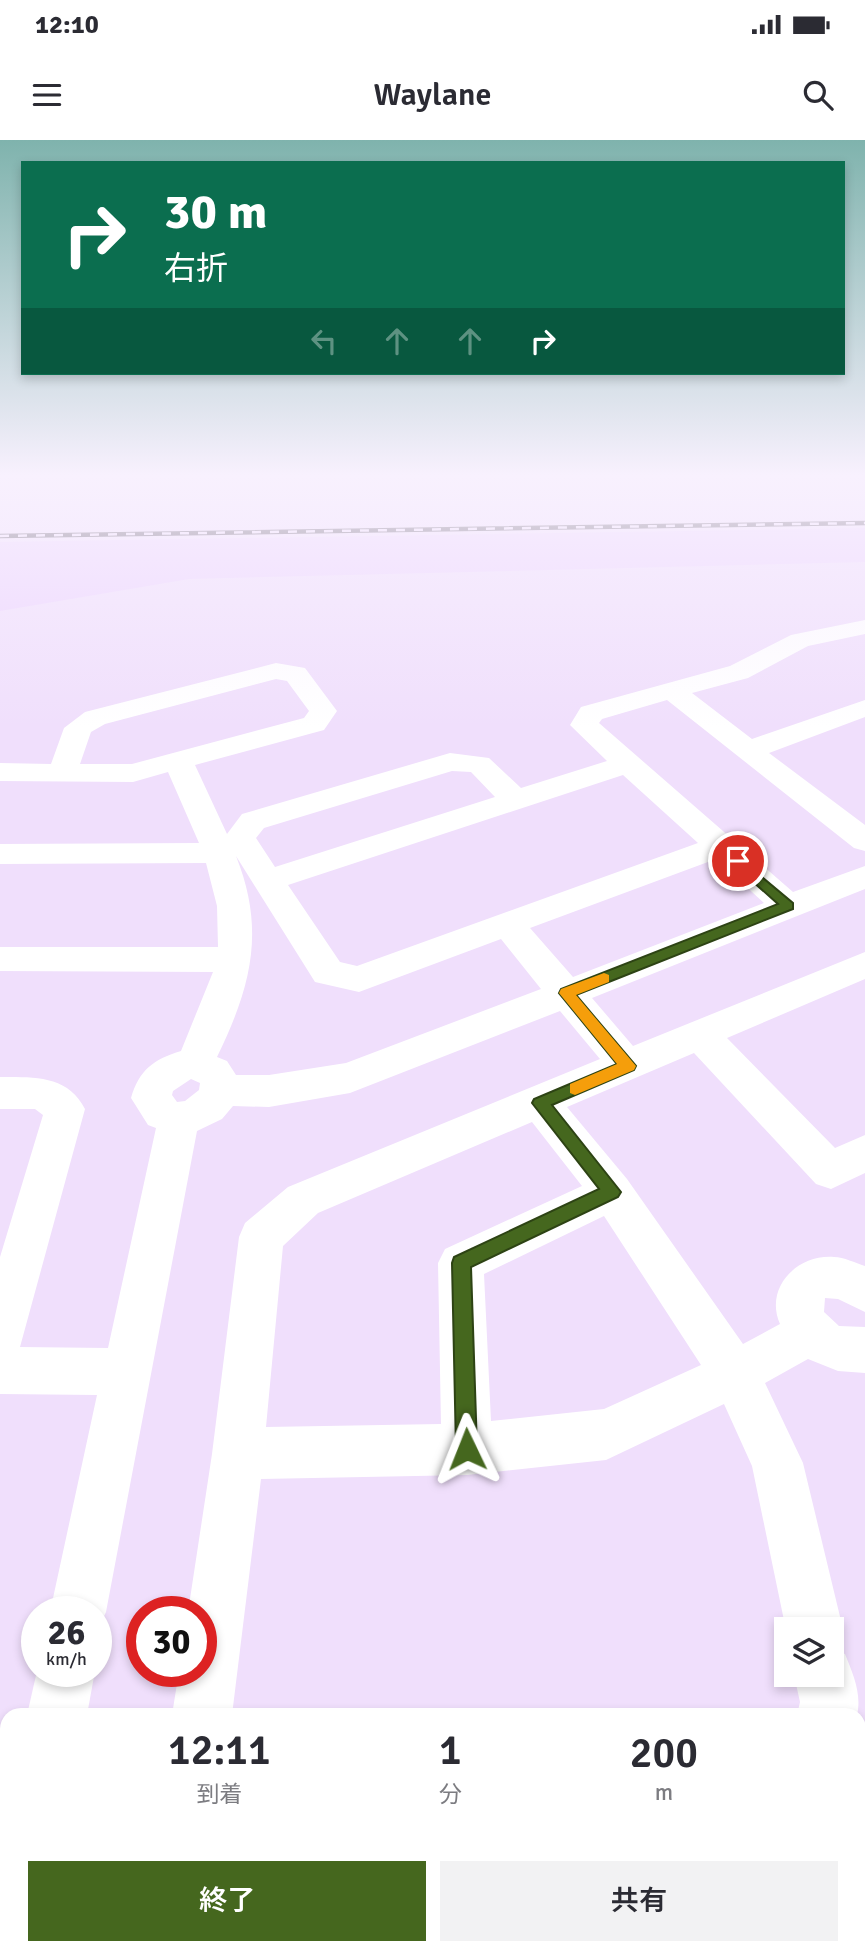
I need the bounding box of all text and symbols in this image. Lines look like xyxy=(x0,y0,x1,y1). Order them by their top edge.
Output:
text: 12:10 xyxy=(35,9,99,41)
text: Waylane xyxy=(374,75,491,114)
icon: menu xyxy=(28,76,66,114)
icon: search xyxy=(799,76,837,114)
text: 30 m xyxy=(164,182,267,242)
icon: right xyxy=(49,189,140,280)
text: 右折 xyxy=(164,249,228,288)
icon: left xyxy=(305,322,343,360)
icon: ahead xyxy=(378,322,416,360)
icon: ahead xyxy=(451,322,489,360)
icon: right xyxy=(524,322,562,360)
pin xyxy=(708,831,768,891)
icon: arrive xyxy=(719,842,757,880)
position arrow xyxy=(430,1412,504,1486)
speed limit sign: 30 xyxy=(126,1596,217,1687)
text: 26 xyxy=(48,1611,85,1654)
map controls xyxy=(774,1617,844,1687)
button: layers xyxy=(774,1617,844,1687)
text: km/h xyxy=(46,1648,87,1670)
text: 12:11 xyxy=(168,1725,271,1776)
text: 1 xyxy=(439,1725,462,1776)
text: 200 xyxy=(630,1728,698,1779)
text: m xyxy=(655,1778,673,1807)
text: 到着 xyxy=(196,1780,242,1809)
text: 分 xyxy=(439,1780,462,1809)
button: 終了 xyxy=(28,1861,426,1941)
button: 共有 xyxy=(440,1861,838,1941)

